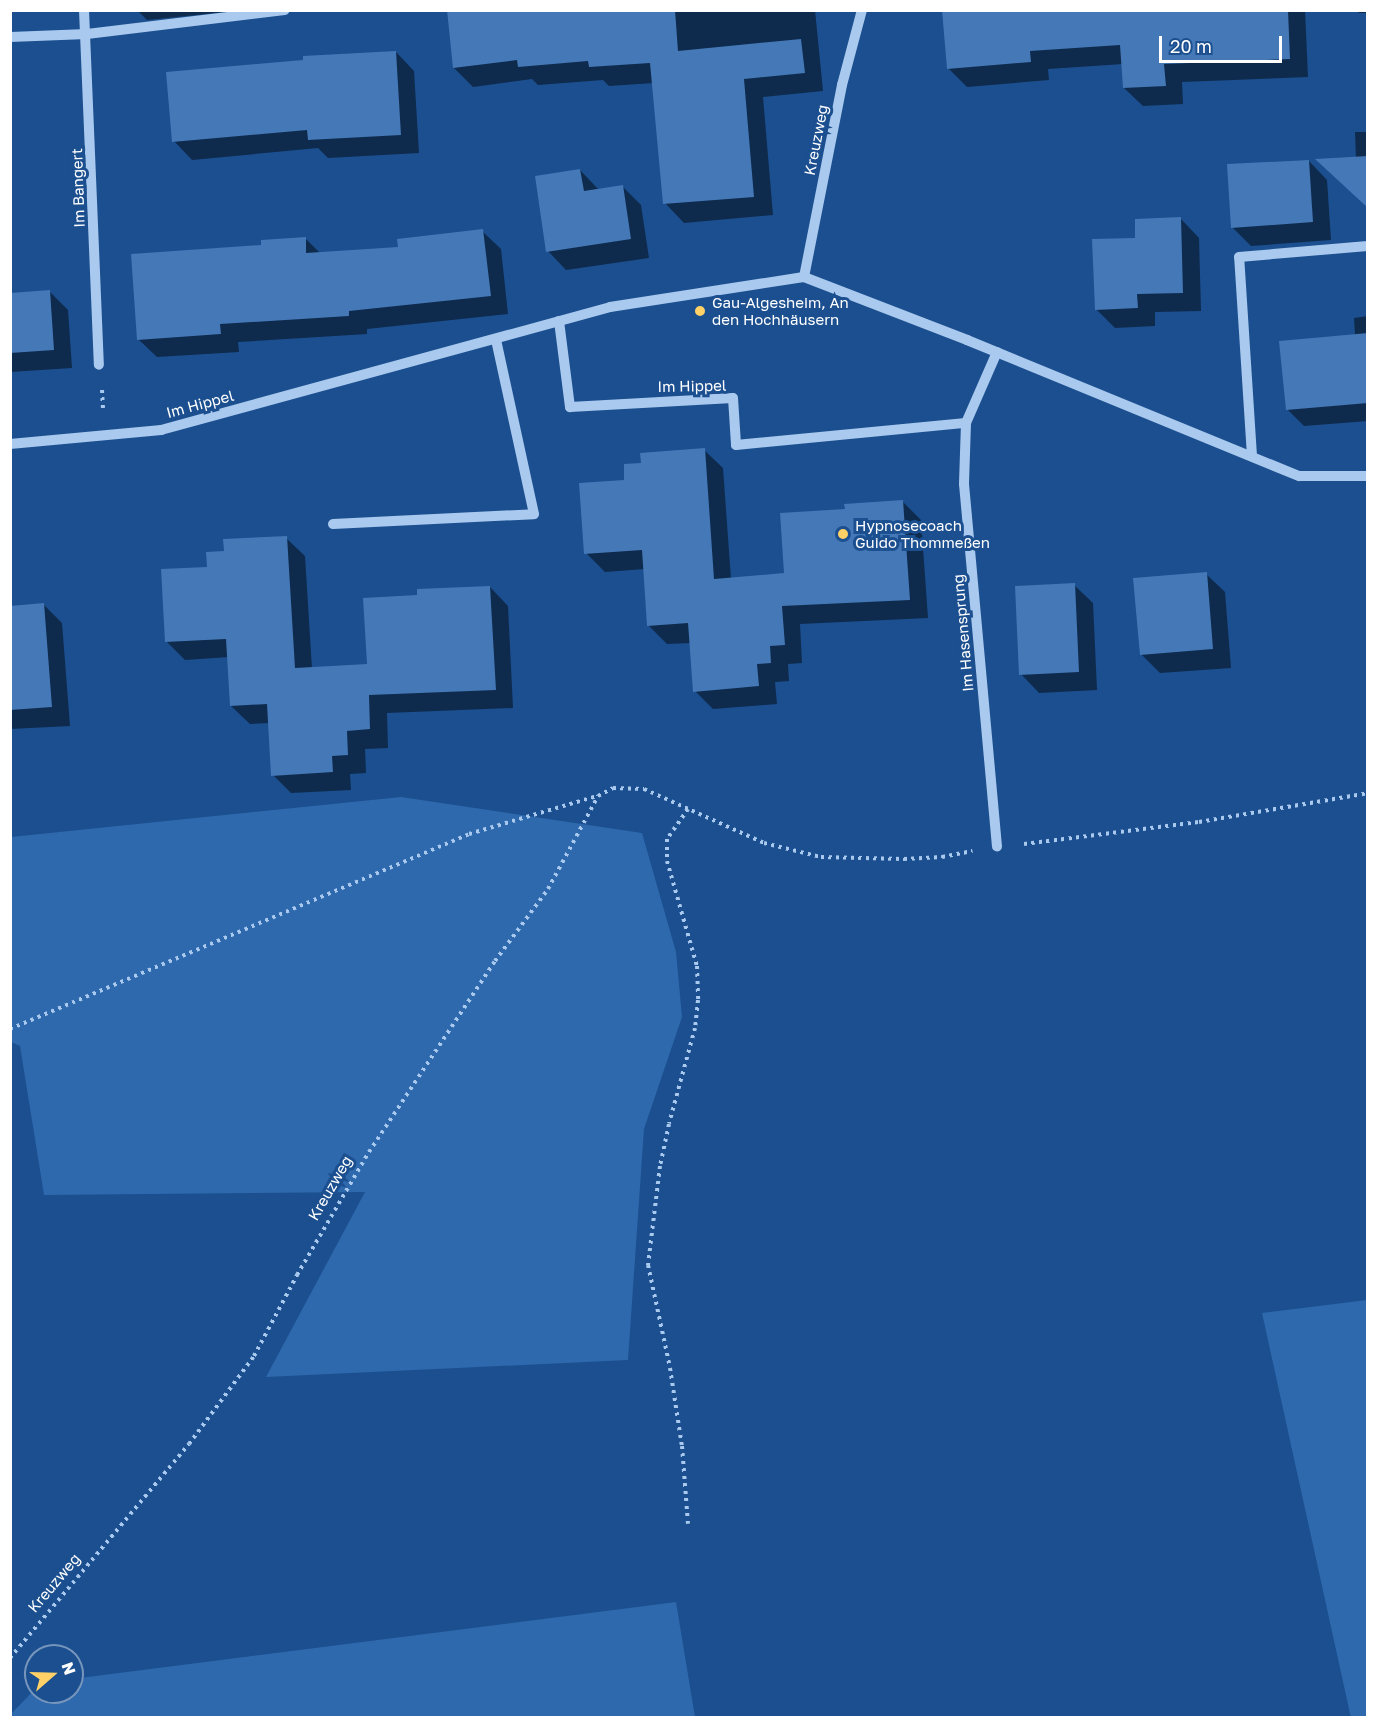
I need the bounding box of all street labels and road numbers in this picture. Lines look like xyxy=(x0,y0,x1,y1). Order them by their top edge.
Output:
street label: Kreuzweg xyxy=(800,103,832,177)
street label: Im Bangert xyxy=(68,148,88,228)
street label: Im Hippel xyxy=(657,376,727,396)
street label: Im Hippel xyxy=(164,386,236,422)
street label: Im Hasensprung xyxy=(949,573,977,693)
street label: Kreuzweg xyxy=(304,1153,356,1223)
street label: Kreuzweg xyxy=(24,1550,84,1616)

